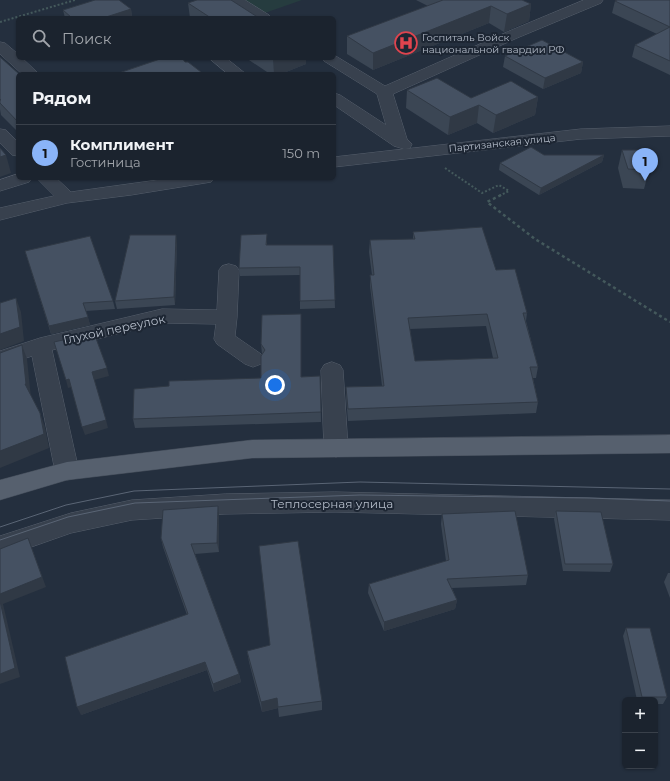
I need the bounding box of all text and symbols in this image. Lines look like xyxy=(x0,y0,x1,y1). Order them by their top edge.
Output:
search box xyxy=(16,16,336,60)
icon: search xyxy=(30,27,52,49)
text: Поиск xyxy=(62,29,111,48)
hospital icon: Госпиталь Войск национальной гвардии РФ xyxy=(393,30,419,56)
place label: Госпиталь Войск национальной гвардии РФ xyxy=(422,31,564,56)
text: Рядом xyxy=(32,88,91,108)
street label: Партизанская улица xyxy=(448,131,556,155)
text: Комплимент xyxy=(70,135,174,154)
text: 1 xyxy=(42,145,48,161)
text: 150 m xyxy=(282,145,320,161)
pin: 1 xyxy=(632,148,658,181)
text: Гостиница xyxy=(70,154,141,170)
street label: Глухой переулок xyxy=(62,311,166,347)
your location xyxy=(265,375,285,395)
street label: Теплосерная улица xyxy=(271,496,393,511)
map controls xyxy=(622,697,658,769)
button: + xyxy=(622,697,658,733)
button: − xyxy=(622,733,658,769)

